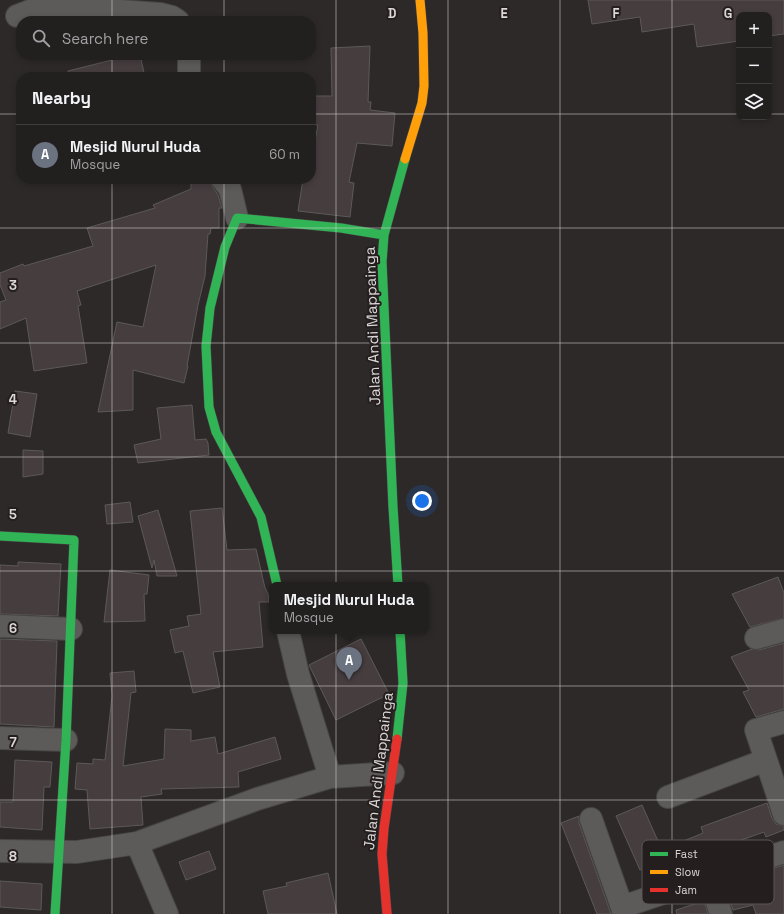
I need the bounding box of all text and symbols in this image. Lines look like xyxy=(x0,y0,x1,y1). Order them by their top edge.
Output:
text: D xyxy=(388,5,397,22)
text: E xyxy=(500,5,508,22)
text: F xyxy=(613,5,620,22)
text: G xyxy=(724,5,732,22)
map controls xyxy=(736,12,772,120)
button: + xyxy=(736,12,772,48)
search box xyxy=(16,16,316,60)
icon: search xyxy=(30,27,52,49)
text: Search here xyxy=(62,29,148,48)
button: − xyxy=(736,48,772,84)
button: layers xyxy=(736,84,772,120)
text: Nearby xyxy=(32,87,91,109)
text: Mesjid Nurul Huda xyxy=(70,137,201,156)
text: A xyxy=(41,146,49,163)
text: 60 m xyxy=(269,146,300,163)
text: Mosque xyxy=(70,156,120,173)
street label: Jalan Andi Mappainga xyxy=(360,246,384,406)
text: 3 xyxy=(9,277,17,294)
text: 4 xyxy=(9,391,17,408)
your location xyxy=(412,491,432,511)
text: 5 xyxy=(9,506,17,523)
popup xyxy=(269,582,429,634)
text: Mesjid Nurul Huda xyxy=(284,590,414,609)
text: Mosque xyxy=(284,609,334,626)
text: 6 xyxy=(9,620,17,637)
pin: A xyxy=(336,647,362,680)
street label: Jalan Andi Mappainga xyxy=(359,691,397,851)
text: 7 xyxy=(9,734,17,751)
legend xyxy=(642,840,774,904)
text: Fast xyxy=(675,847,698,861)
text: 8 xyxy=(9,848,17,865)
text: Slow xyxy=(675,865,700,879)
text: Jam xyxy=(675,883,697,897)

